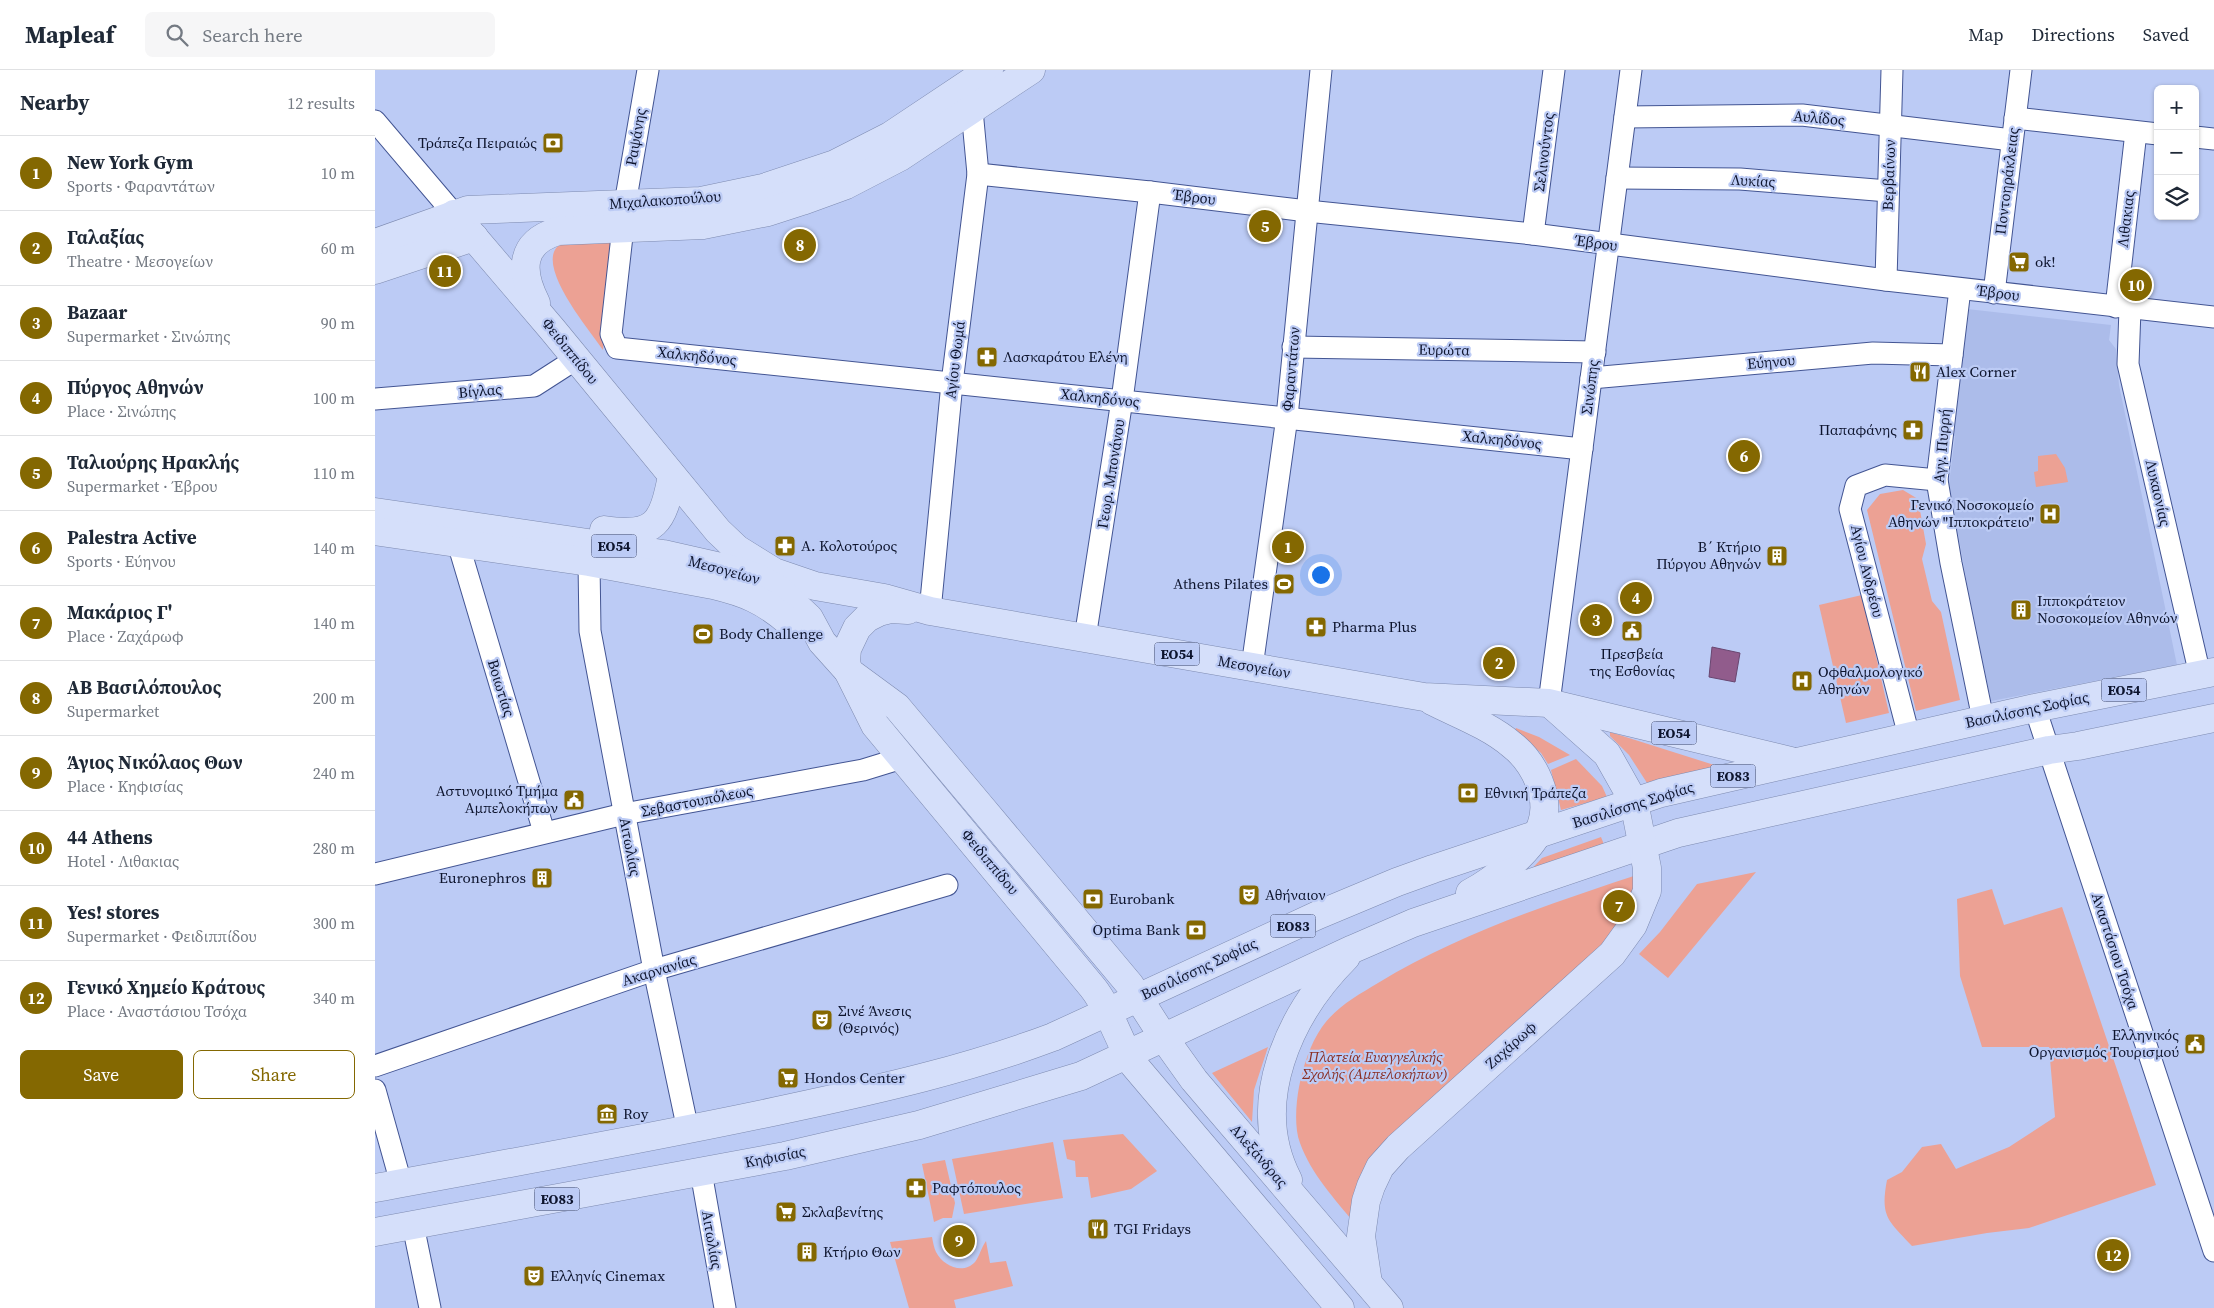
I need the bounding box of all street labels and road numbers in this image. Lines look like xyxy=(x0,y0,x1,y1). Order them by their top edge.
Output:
street label: Αυλίδος xyxy=(1792,105,1846,130)
street label: Ραψάνης xyxy=(620,106,651,167)
street label: Σελινούντος xyxy=(1528,111,1559,193)
street label: Ποντοηράκλειας xyxy=(1989,126,2024,236)
street label: Βερβαίνων xyxy=(1877,139,1900,211)
street label: Λυκίας xyxy=(1730,169,1776,192)
street label: Έβρου xyxy=(1170,183,1217,210)
street label: Μιχαλακοπούλου xyxy=(608,185,722,214)
street label: Λιθακιας xyxy=(2112,189,2139,249)
street label: Έβρου xyxy=(1572,229,1619,256)
street label: Έβρου xyxy=(1974,279,2021,306)
street label: Φειδιππίδου xyxy=(537,313,604,388)
street label: Αγίου Θωμά xyxy=(939,319,970,400)
street label: Φαραντάτων xyxy=(1276,326,1305,412)
street label: Ευρώτα xyxy=(1418,339,1471,360)
street label: Χαλκηδόνος xyxy=(656,341,738,370)
street label: Εύηνου xyxy=(1746,349,1796,374)
street label: Σινώπης xyxy=(1576,358,1603,416)
street label: Βίγλας xyxy=(457,378,503,403)
street label: Χαλκηδόνος xyxy=(1059,383,1141,412)
street label: Αγγ. Πυρρή xyxy=(1928,408,1955,484)
street label: Γεωρ. Μπονάνου xyxy=(1092,418,1130,530)
street label: Χαλκηδόνος xyxy=(1461,425,1543,454)
street label: Λυκαονίας xyxy=(2141,458,2176,528)
street label: Αγίου Ανδρέου xyxy=(1846,522,1889,619)
road number: ΕΟ54 xyxy=(591,534,637,558)
street label: Μεσογείων xyxy=(686,550,762,589)
road number: ΕΟ54 xyxy=(1155,642,1199,666)
street label: Μεσογείων xyxy=(1216,650,1292,683)
street label: Βοιωτίας xyxy=(483,656,520,719)
road number: ΕΟ54 xyxy=(2101,678,2147,702)
street label: Βασιλίσσης Σοφίας xyxy=(1963,686,2091,733)
road number: ΕΟ54 xyxy=(1651,721,1697,744)
road number: ΕΟ83 xyxy=(1711,764,1755,788)
street label: Βασιλίσσης Σοφίας xyxy=(1570,776,1696,833)
street label: Σεβαστουπόλεως xyxy=(639,779,755,822)
street label: Αιτωλίας xyxy=(615,816,646,878)
street label: Φειδιππίδου xyxy=(957,824,1024,899)
street label: Αναστάσιου Τσόχα xyxy=(2087,890,2144,1012)
road number: ΕΟ83 xyxy=(1271,914,1315,938)
street label: Βασιλίσσης Σοφίας xyxy=(1137,932,1260,1005)
street label: Ακαρνανίας xyxy=(619,948,699,991)
street label: Ζαχάρωφ xyxy=(1481,1016,1541,1073)
street label: Αλεξάνδρας xyxy=(1226,1119,1293,1192)
street label: Κηφισίας xyxy=(743,1140,807,1173)
road number: ΕΟ83 xyxy=(535,1188,579,1210)
street label: Αιτωλίας xyxy=(697,1209,728,1271)

